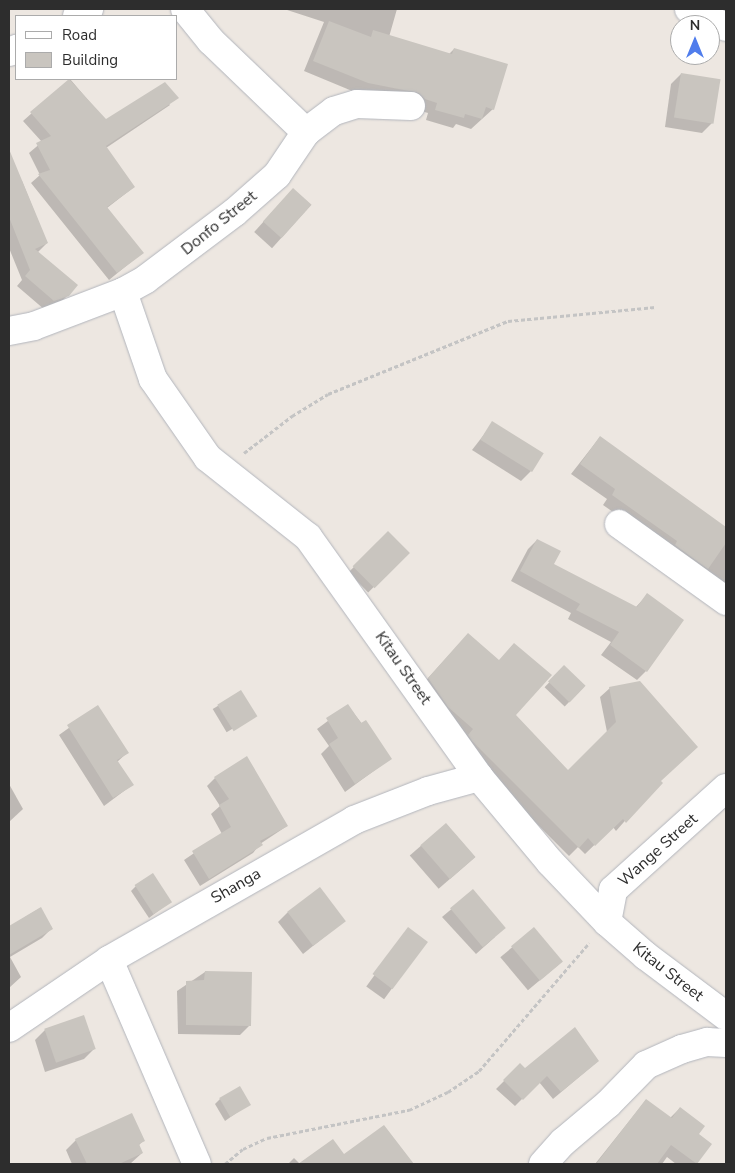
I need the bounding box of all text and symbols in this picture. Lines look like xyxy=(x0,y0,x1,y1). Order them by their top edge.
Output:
legend xyxy=(15,15,178,80)
north arrow xyxy=(670,15,720,65)
text: N xyxy=(690,16,700,35)
text: Road xyxy=(62,25,97,45)
text: Building xyxy=(62,50,118,70)
street label: Donfo Street xyxy=(177,187,261,259)
street label: Kitau Street xyxy=(371,628,435,708)
street label: Wange Street xyxy=(614,809,702,891)
street label: Shanga xyxy=(208,864,264,908)
street label: Kitau Street xyxy=(629,938,707,1006)

